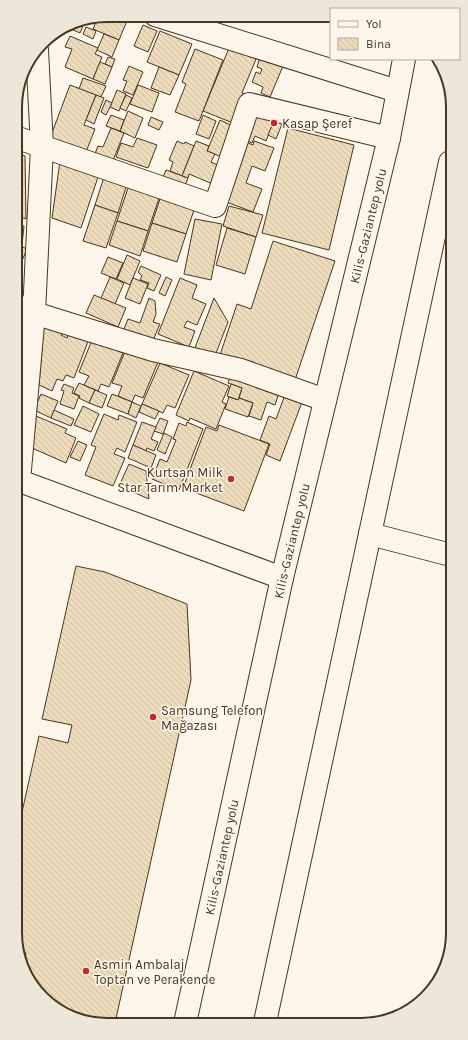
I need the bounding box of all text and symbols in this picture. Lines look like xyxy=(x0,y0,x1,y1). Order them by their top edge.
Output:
legend xyxy=(330,8,460,60)
text: Yol xyxy=(366,17,382,31)
text: Bina xyxy=(366,37,391,51)
place label: Kasap Şeref xyxy=(282,116,353,131)
marker: Kasap Şeref xyxy=(269,118,279,128)
street label: Kilis-Gaziantep yolu xyxy=(346,166,389,285)
place label: Kurtsan Milk Star Tarım Market xyxy=(117,465,223,495)
marker: Kurtsan Milk Star Tarım Market xyxy=(226,474,236,484)
street label: Kilis-Gaziantep yolu xyxy=(270,481,312,600)
place label: Samsung Telefon Mağazası xyxy=(161,703,263,733)
marker: Samsung Telefon Mağazası xyxy=(148,712,158,722)
street label: Kilis-Gaziantep yolu xyxy=(201,798,241,916)
place label: Asmin Ambalaj Toptan ve Perakende xyxy=(94,957,216,987)
marker: Asmin Ambalaj Toptan ve Perakende xyxy=(81,966,91,976)

